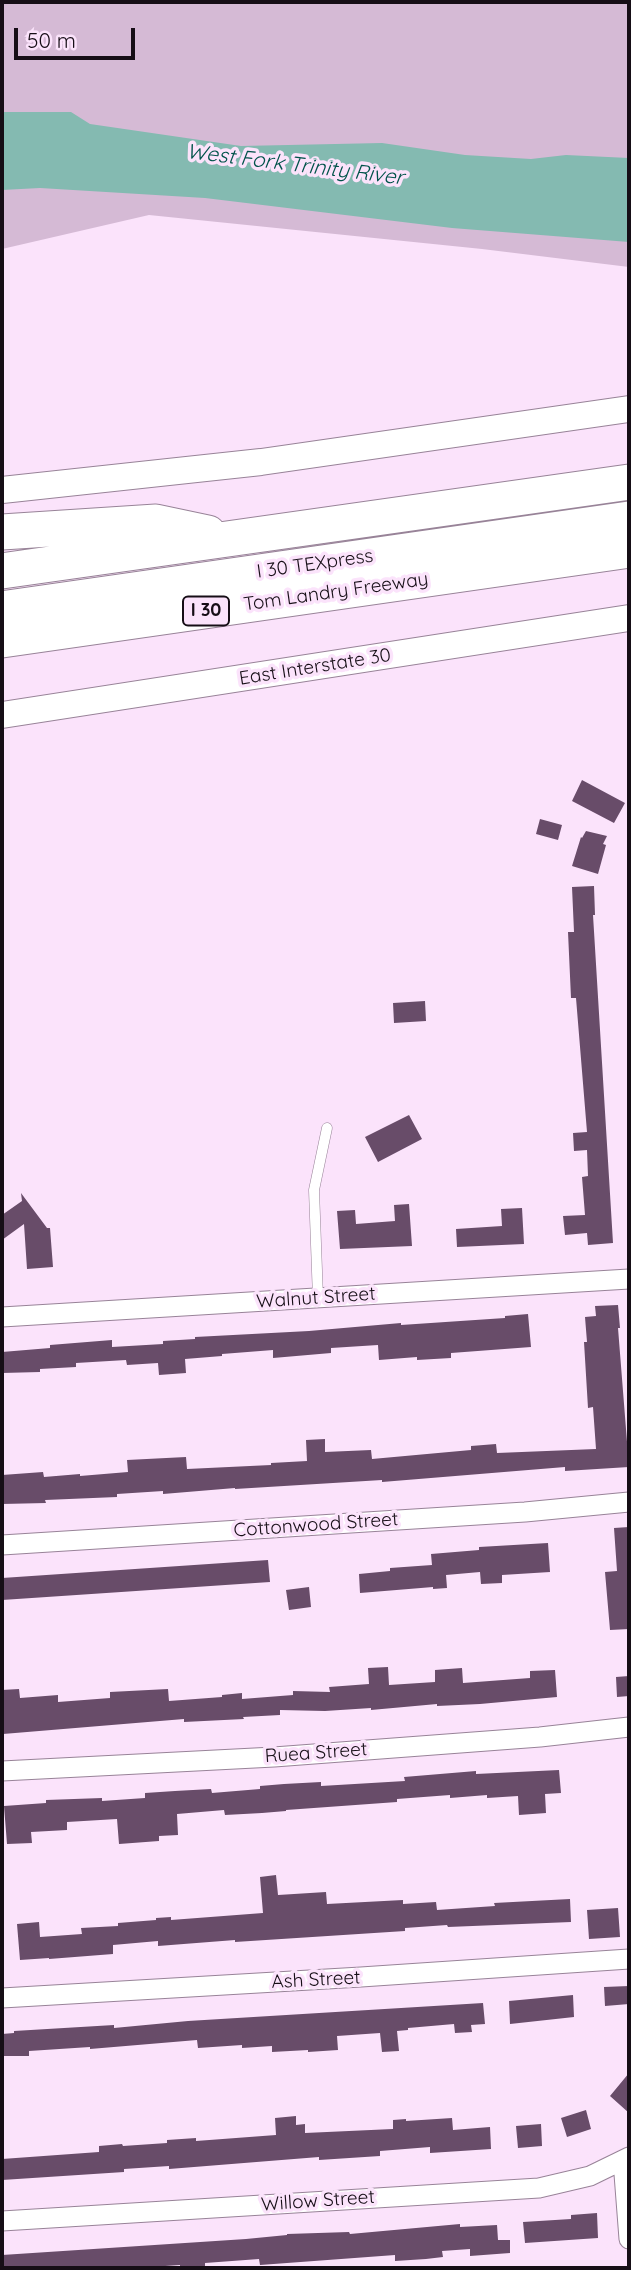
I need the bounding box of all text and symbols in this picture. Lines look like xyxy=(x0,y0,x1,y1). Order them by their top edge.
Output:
scale bar xyxy=(18,14,138,58)
text: 50 m xyxy=(27,27,76,53)
water label: West Fork Trinity River xyxy=(185,139,405,191)
street label: I 30 TEXpress xyxy=(255,545,375,583)
street label: Tom Landry Freeway xyxy=(242,568,430,616)
road number: I 30 xyxy=(183,596,229,626)
street label: East Interstate 30 xyxy=(237,644,393,690)
street label: Walnut Street xyxy=(256,1282,376,1314)
street label: Cottonwood Street xyxy=(233,1508,399,1542)
street label: Ruea Street xyxy=(264,1738,368,1768)
street label: Ash Street xyxy=(271,1966,361,1994)
street label: Willow Street xyxy=(260,2186,376,2216)

